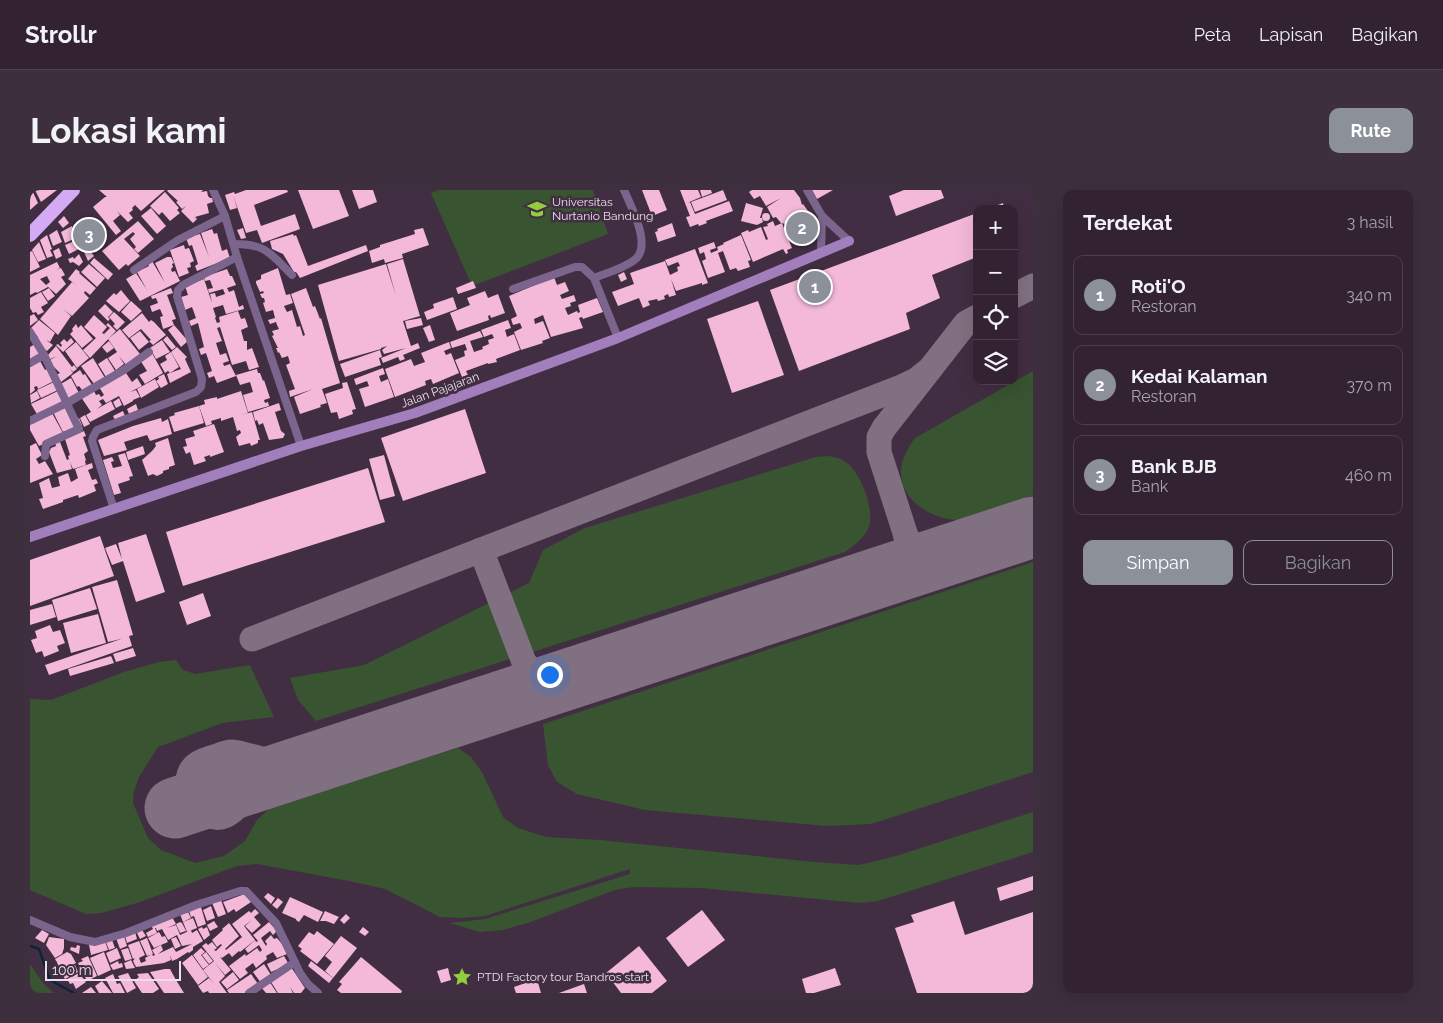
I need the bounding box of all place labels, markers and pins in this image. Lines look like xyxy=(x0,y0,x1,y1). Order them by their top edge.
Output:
place label: Universitas Nurtanio Bandung xyxy=(552,195,654,223)
school or university icon: Universitas Nurtanio Bandung xyxy=(526,198,548,220)
pin: 2 xyxy=(786,209,818,247)
pin: 3 xyxy=(73,216,105,254)
pin: 1 xyxy=(799,268,831,306)
place icon: PTDI Factory tour Bandros start xyxy=(451,966,473,988)
place label: PTDI Factory tour Bandros start xyxy=(477,970,649,984)

